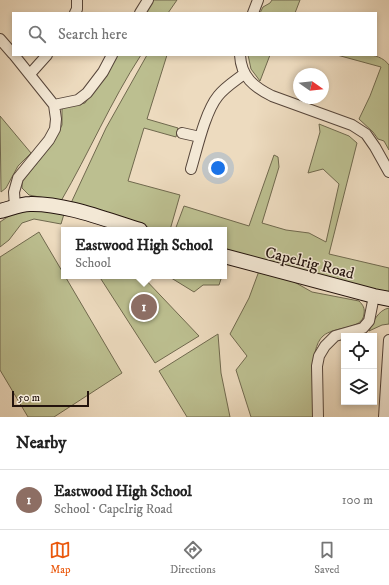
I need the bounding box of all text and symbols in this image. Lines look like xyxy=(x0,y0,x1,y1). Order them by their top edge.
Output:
search box xyxy=(12,12,377,56)
icon: search xyxy=(26,23,48,45)
text: Search here xyxy=(58,25,127,44)
north arrow xyxy=(293,68,329,104)
your location xyxy=(208,158,228,178)
popup xyxy=(61,227,227,279)
text: Eastwood High School xyxy=(75,236,213,255)
street label: Capelrig Road xyxy=(263,242,357,284)
text: School xyxy=(75,255,111,271)
pin: 1 xyxy=(131,292,157,322)
map controls xyxy=(341,333,377,405)
button: locate xyxy=(341,333,377,369)
button: layers xyxy=(341,369,377,405)
scale bar xyxy=(12,389,89,408)
text: 50 m xyxy=(18,391,40,405)
text: Nearby xyxy=(16,432,66,454)
text: Eastwood High School xyxy=(54,482,192,501)
text: 1 xyxy=(27,492,31,508)
text: 100 m xyxy=(342,492,373,508)
text: School · Capelrig Road xyxy=(54,501,173,517)
tab: Map xyxy=(49,539,71,577)
tab: Directions xyxy=(170,539,216,577)
tab: Saved xyxy=(314,539,340,577)

